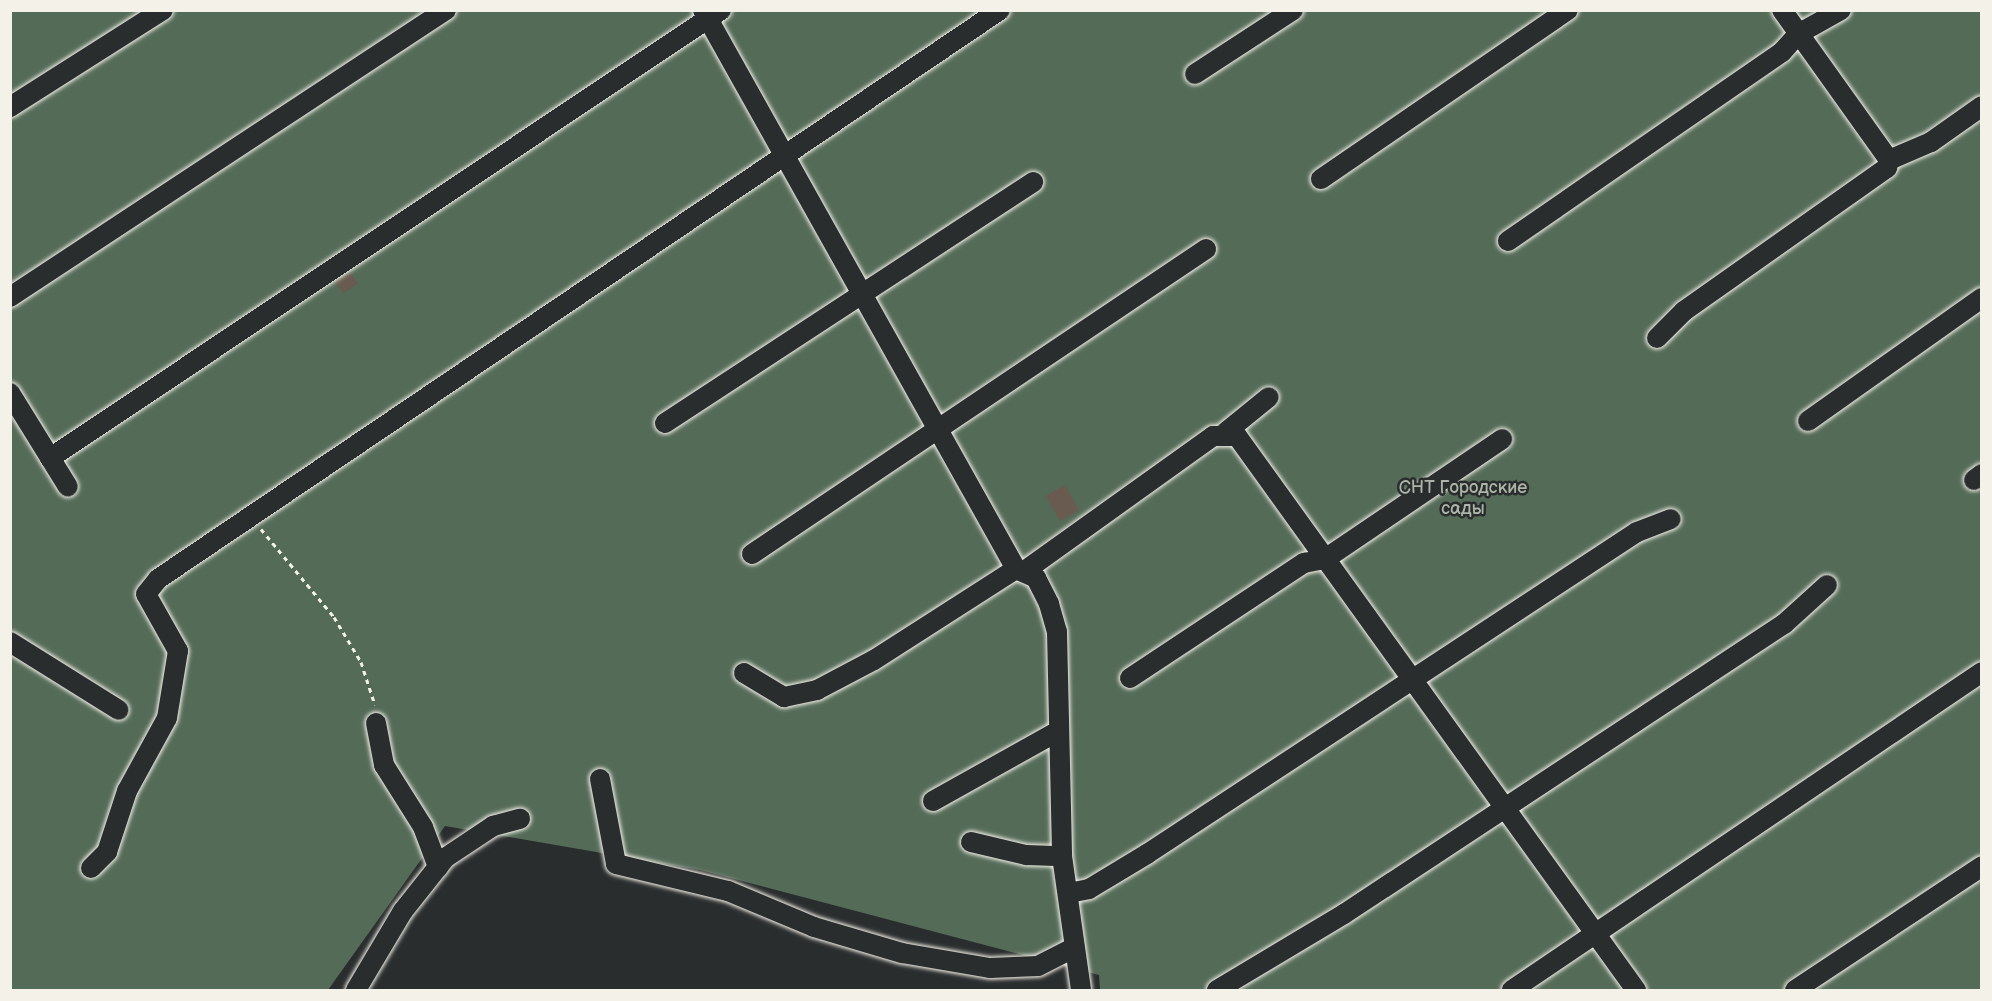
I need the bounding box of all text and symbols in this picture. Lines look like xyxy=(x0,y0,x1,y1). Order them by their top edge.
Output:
park label: СНТ Городские сады xyxy=(1399,478,1527,520)

